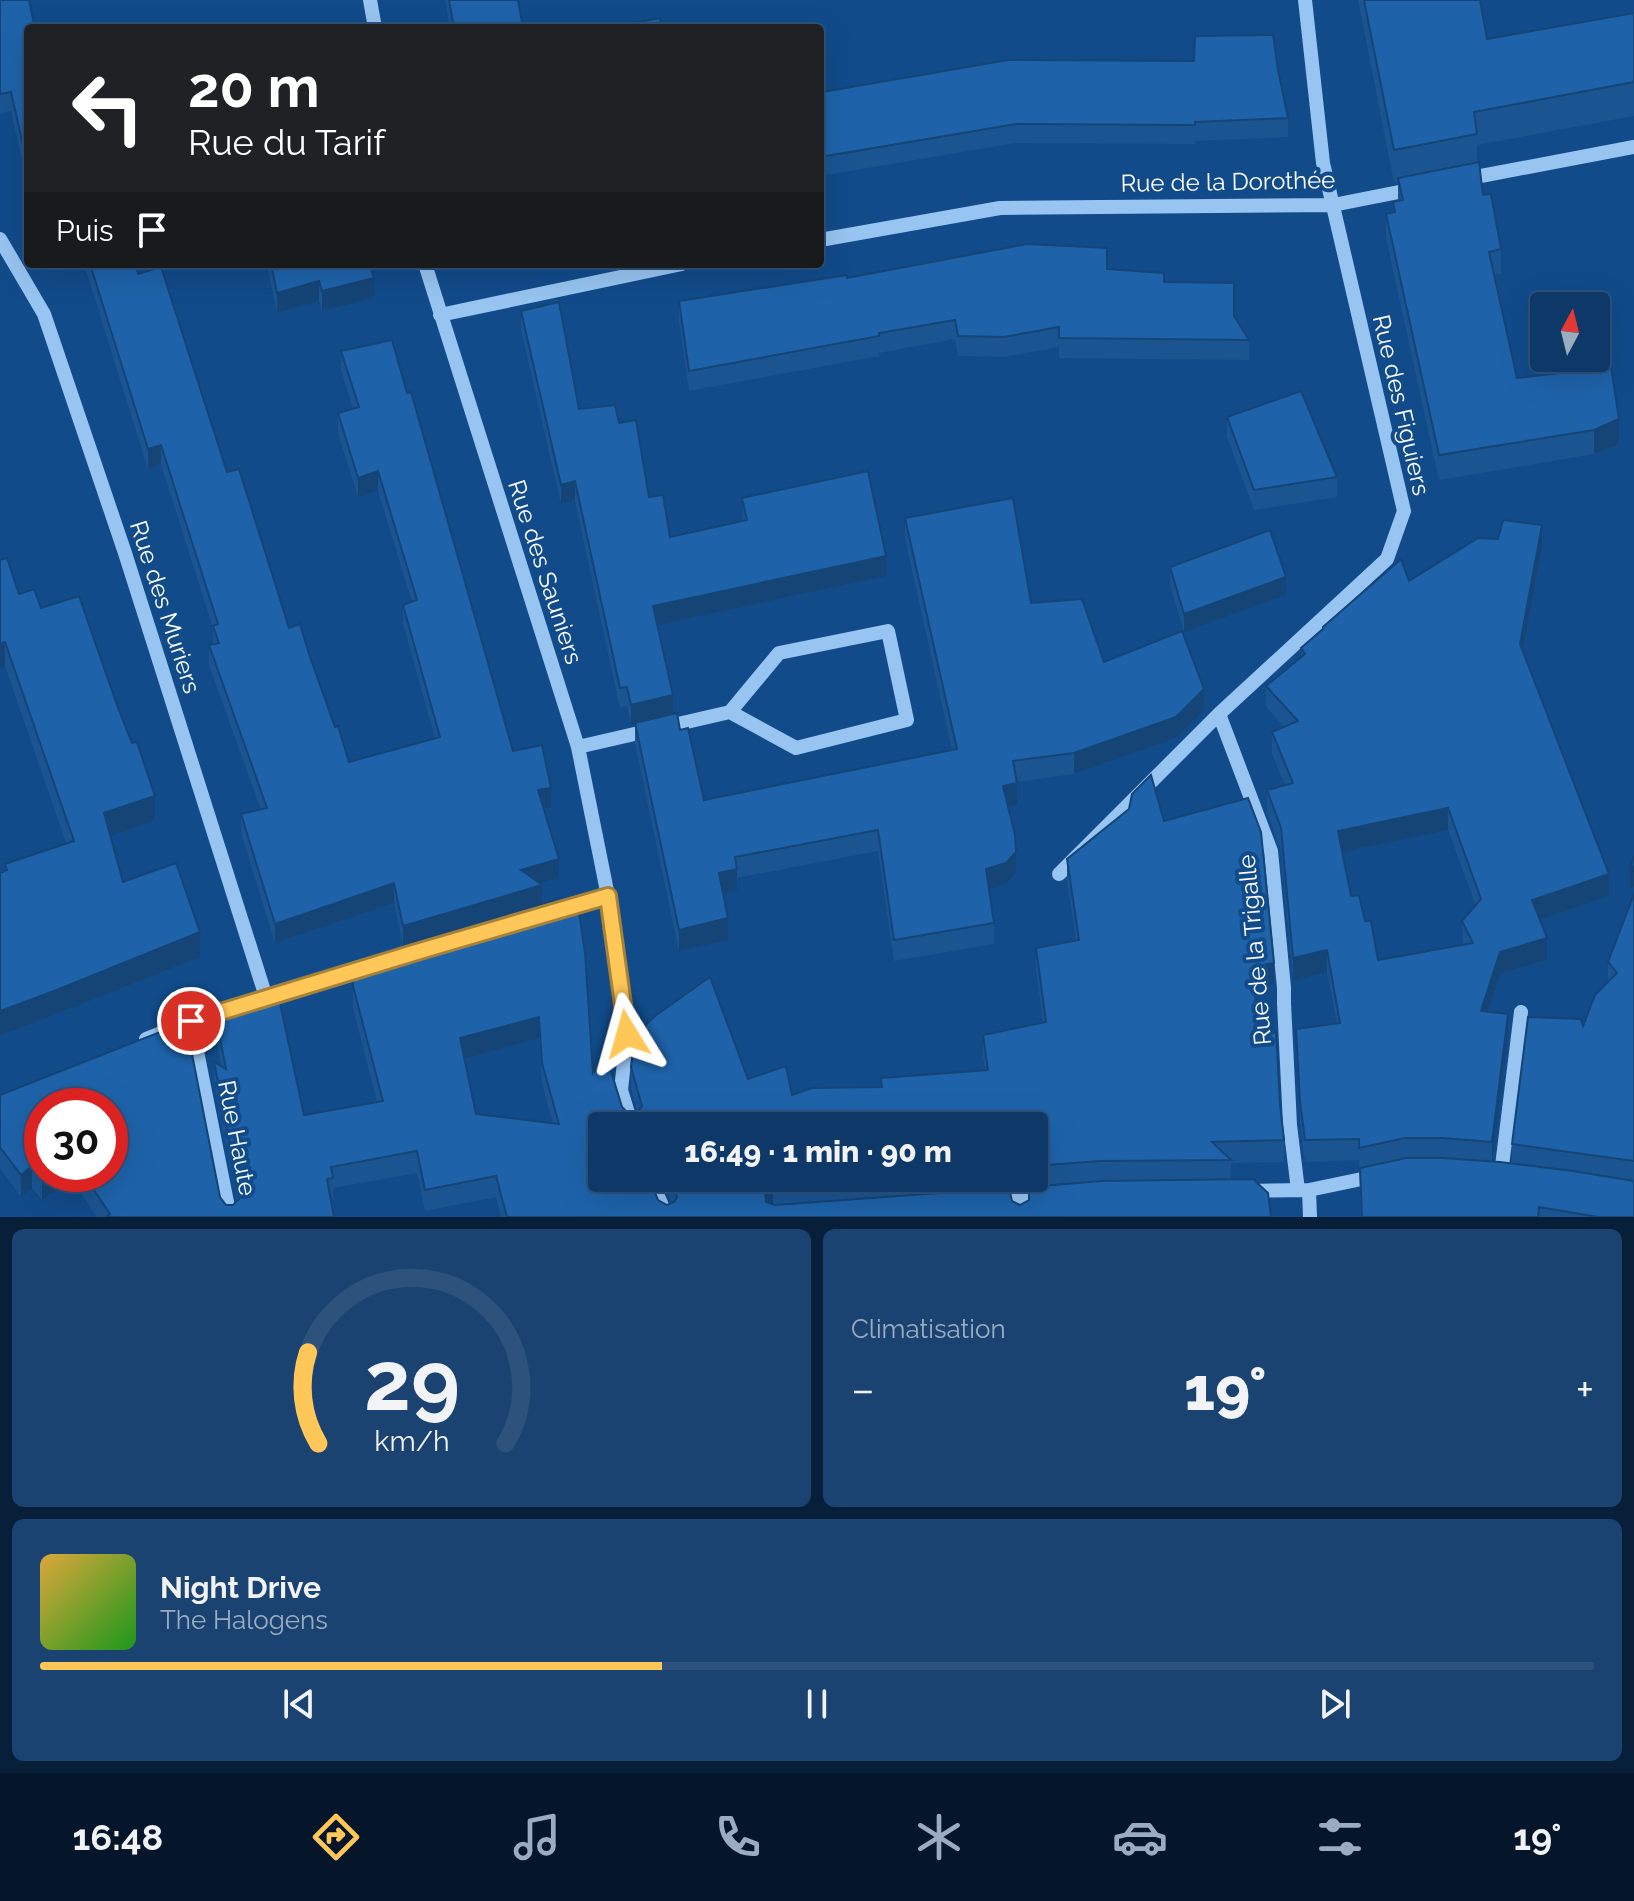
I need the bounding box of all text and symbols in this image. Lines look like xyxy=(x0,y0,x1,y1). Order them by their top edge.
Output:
text: 20 m xyxy=(188,54,320,120)
icon: left xyxy=(56,56,160,160)
text: Rue du Tarif xyxy=(188,121,385,163)
street label: Rue de la Dorothée xyxy=(1120,165,1336,198)
icon: arrive xyxy=(130,208,174,252)
text: Puis xyxy=(56,213,114,248)
north arrow xyxy=(1530,292,1610,372)
map controls xyxy=(1530,292,1610,372)
street label: Rue des Figuiers xyxy=(1367,312,1436,498)
street label: Rue des Sauniers xyxy=(502,476,589,668)
street label: Rue des Muriers xyxy=(124,517,207,697)
street label: Rue de la Trigalle xyxy=(1232,853,1277,1047)
pin xyxy=(157,987,225,1055)
position arrow xyxy=(585,992,669,1076)
icon: arrive xyxy=(169,999,213,1043)
street label: Rue Haute xyxy=(212,1078,263,1198)
speed limit sign: 30 xyxy=(24,1088,128,1192)
text: 16:49 · 1 min · 90 m xyxy=(684,1134,952,1169)
text: Climatisation xyxy=(851,1314,1006,1344)
text: 29 xyxy=(364,1332,459,1429)
text: 19° xyxy=(1184,1354,1266,1424)
text: − xyxy=(851,1364,875,1415)
text: + xyxy=(1576,1364,1594,1415)
text: km/h xyxy=(374,1424,449,1458)
text: Night Drive xyxy=(160,1570,321,1605)
text: The Halogens xyxy=(160,1605,328,1635)
icon: previous xyxy=(277,1682,321,1726)
icon: pause xyxy=(795,1682,839,1726)
icon: next xyxy=(1313,1682,1357,1726)
icon: directions xyxy=(308,1809,364,1865)
icon: music xyxy=(509,1809,565,1865)
icon: phone xyxy=(710,1809,766,1865)
icon: climate xyxy=(911,1809,967,1865)
icon: car xyxy=(1112,1809,1168,1865)
icon: filters xyxy=(1312,1809,1368,1865)
text: 16:48 xyxy=(72,1816,163,1858)
text: 19° xyxy=(1513,1816,1562,1858)

